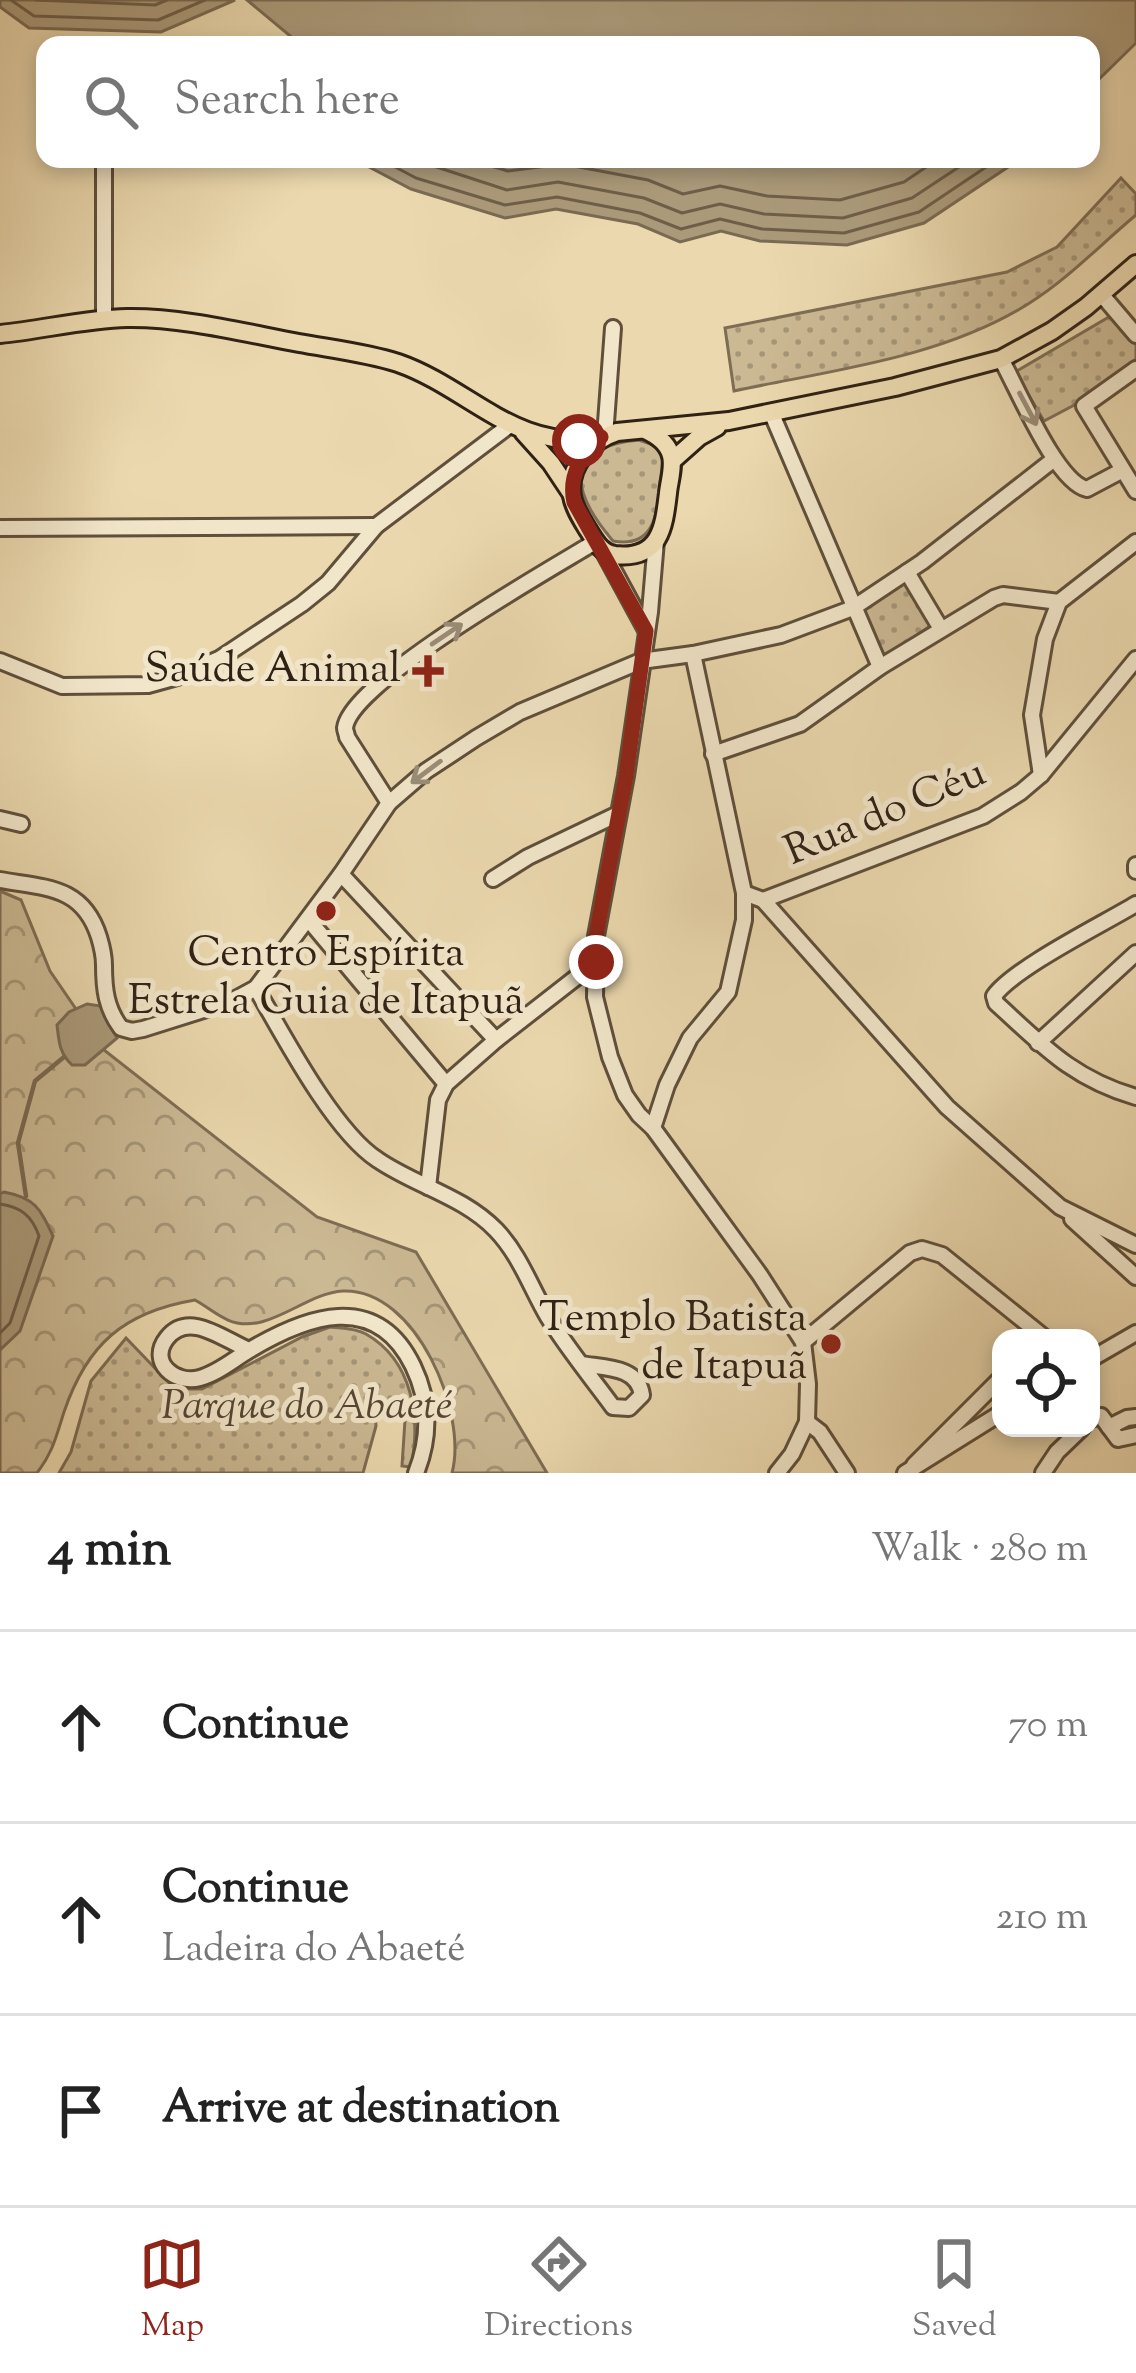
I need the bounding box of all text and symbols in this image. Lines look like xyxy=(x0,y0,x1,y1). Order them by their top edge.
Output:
search box xyxy=(36,36,1100,168)
icon: search xyxy=(78,69,144,135)
text: Search here xyxy=(174,70,400,135)
one-way arrow xyxy=(1017,391,1040,426)
route start xyxy=(552,414,606,468)
one-way arrow xyxy=(430,622,464,647)
place label: Saúde Animal xyxy=(145,641,401,701)
marker: Saúde Animal xyxy=(412,655,444,687)
street label: Rua do Céu xyxy=(776,745,996,883)
one-way arrow xyxy=(411,758,443,785)
marker: Centro Espírita Estrela Guia de Itapuã xyxy=(313,898,339,924)
place label: Centro Espírita Estrela Guia de Itapuã xyxy=(128,925,524,1033)
route end xyxy=(569,935,623,989)
place label: Templo Batista de Itapuã xyxy=(539,1290,807,1398)
map controls xyxy=(992,1329,1100,1437)
button: locate xyxy=(992,1329,1100,1437)
marker: Templo Batista de Itapuã xyxy=(818,1331,844,1357)
park label: Parque do Abaeté xyxy=(162,1378,453,1438)
text: 4 min xyxy=(48,1515,171,1588)
text: Walk · 280 m xyxy=(871,1523,1088,1579)
icon: ahead xyxy=(48,1694,114,1760)
text: Continue xyxy=(162,1694,349,1759)
text: 70 m xyxy=(1008,1699,1088,1755)
text: Continue xyxy=(162,1858,349,1923)
icon: ahead xyxy=(48,1886,114,1952)
text: 210 m xyxy=(996,1891,1088,1947)
text: Ladeira do Abaeté xyxy=(162,1923,465,1979)
icon: arrive xyxy=(48,2078,114,2144)
text: Arrive at destination xyxy=(162,2078,560,2143)
tab: Map xyxy=(139,2231,205,2351)
tab: Directions xyxy=(484,2231,633,2351)
tab: Saved xyxy=(912,2231,997,2351)

